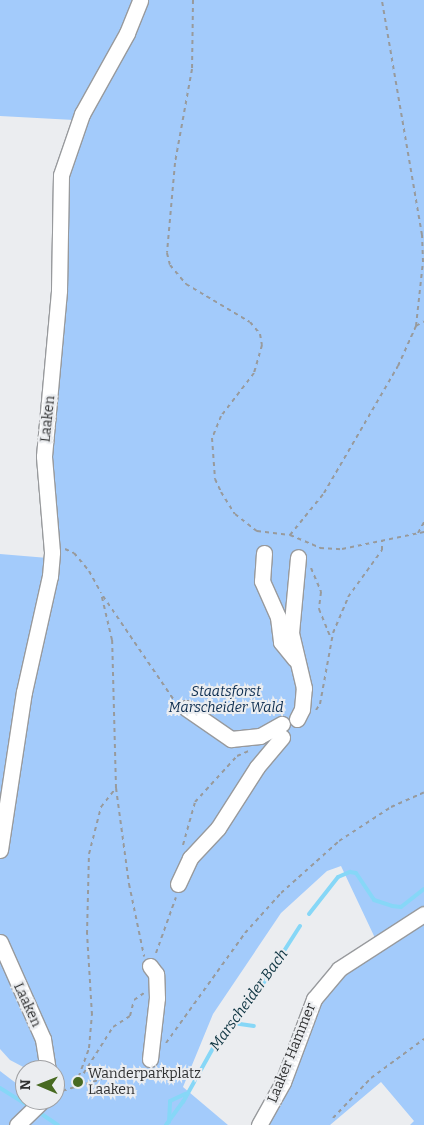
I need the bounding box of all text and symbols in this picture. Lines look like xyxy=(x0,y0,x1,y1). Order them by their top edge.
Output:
street label: Laaken xyxy=(37,395,59,443)
park label: Staatsforst Marscheider Wald xyxy=(169,684,283,716)
water label: Marscheider Bach xyxy=(206,946,292,1054)
street label: Laaken xyxy=(9,980,45,1030)
street label: Laaker Hammer xyxy=(264,1001,320,1105)
north arrow xyxy=(15,1060,65,1110)
place label: Wanderparkplatz Laaken xyxy=(88,1066,201,1098)
marker: Wanderparkplatz Laaken xyxy=(72,1076,84,1088)
text: N xyxy=(17,1079,34,1090)

